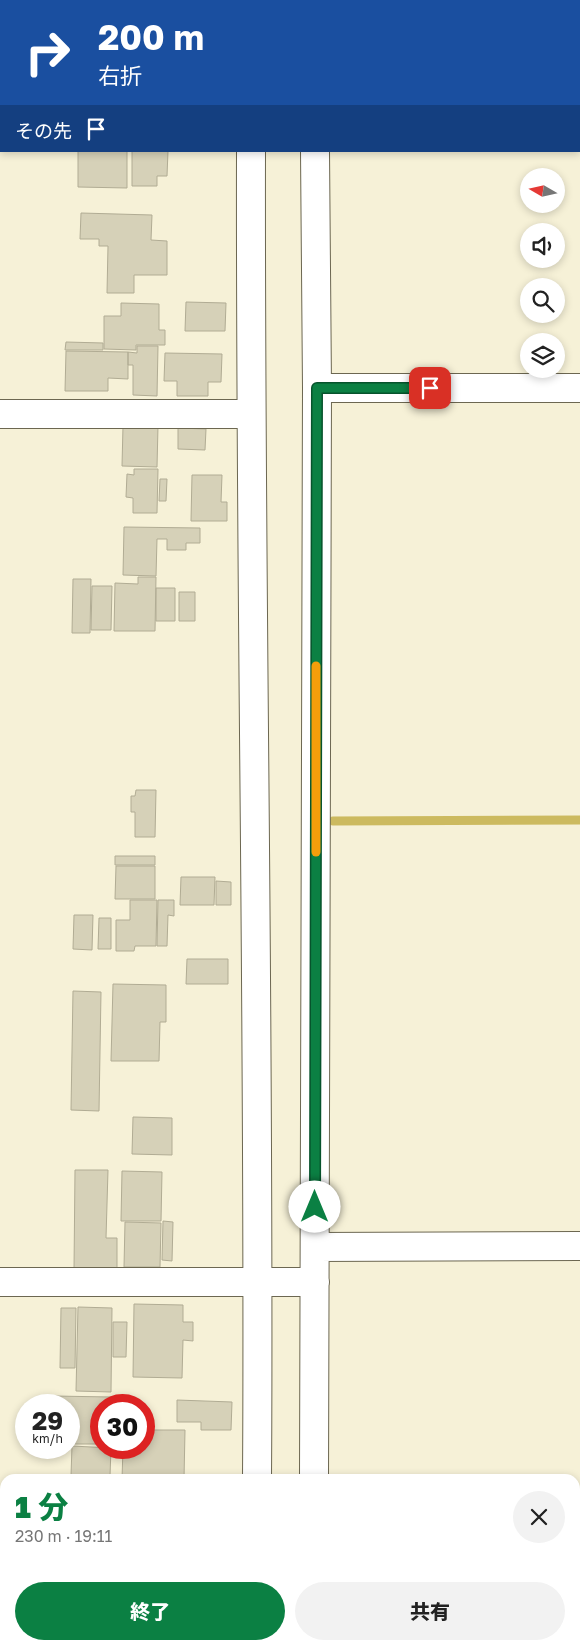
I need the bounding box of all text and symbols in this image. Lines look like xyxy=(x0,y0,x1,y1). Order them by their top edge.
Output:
text: 200 m xyxy=(98,16,204,58)
icon: right xyxy=(15,20,80,85)
text: 右折 xyxy=(98,62,142,89)
icon: arrive xyxy=(82,115,110,143)
text: その先 xyxy=(15,119,72,142)
north arrow xyxy=(520,168,565,212)
map controls xyxy=(520,168,565,378)
button: sound xyxy=(520,223,565,268)
button: search xyxy=(520,278,565,323)
button: layers xyxy=(520,333,565,378)
pin xyxy=(409,367,451,409)
icon: arrive xyxy=(416,374,444,402)
position arrow xyxy=(288,1180,340,1232)
speed limit sign: 30 xyxy=(90,1394,155,1459)
text: 29 xyxy=(32,1405,63,1436)
text: km/h xyxy=(32,1431,63,1446)
text: 1 分 xyxy=(15,1489,68,1525)
button: close xyxy=(513,1491,565,1543)
text: 230 m · 19:11 xyxy=(15,1526,112,1546)
button: 終了 xyxy=(15,1582,285,1640)
button: 共有 xyxy=(295,1582,565,1640)

